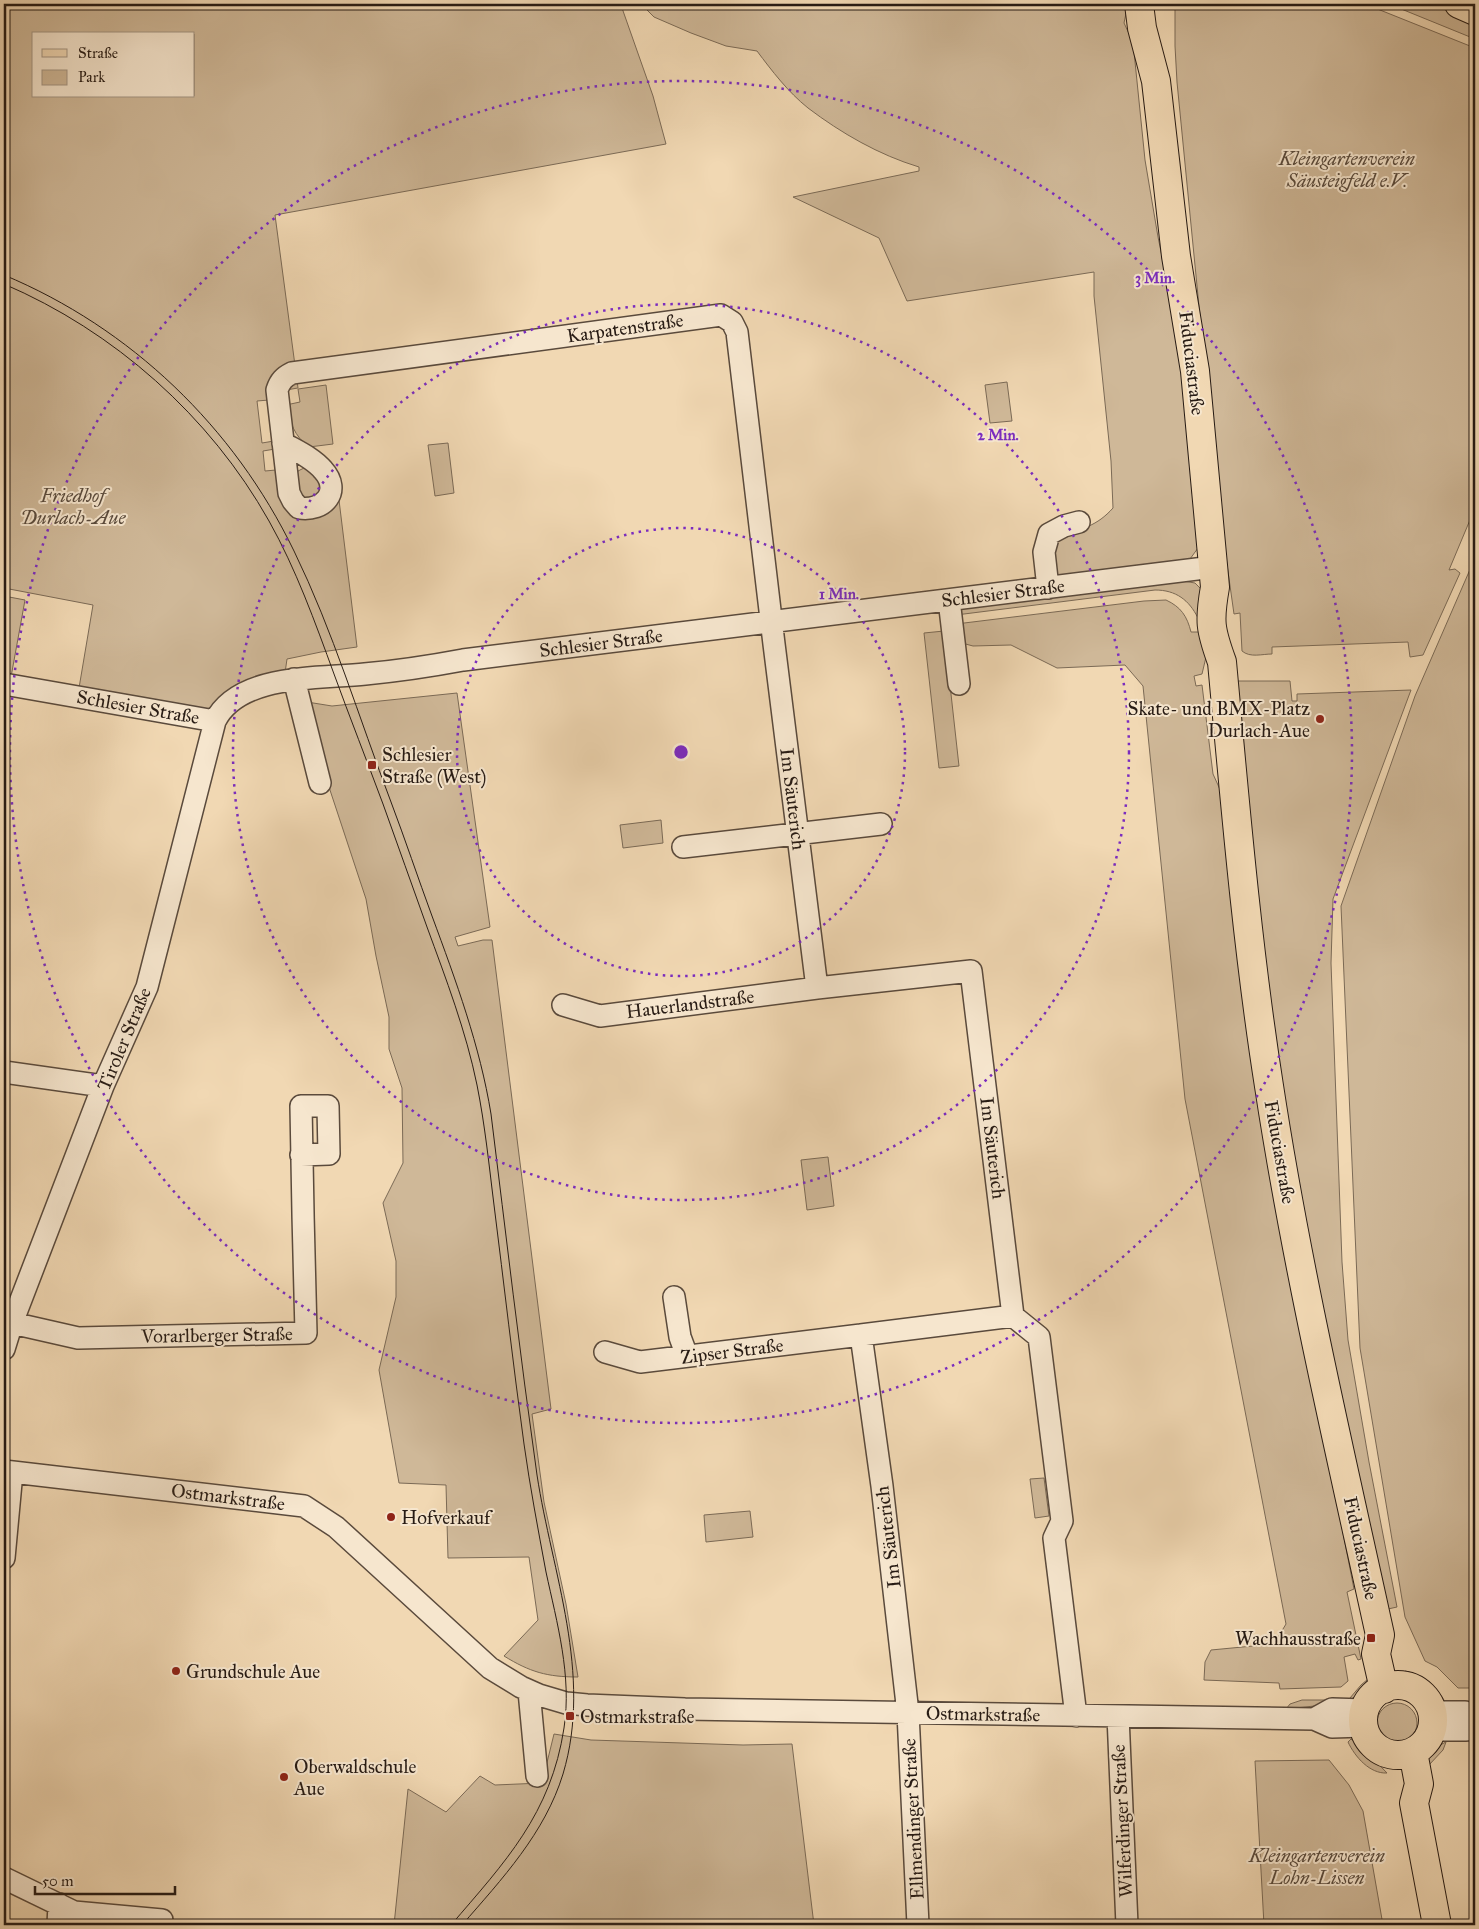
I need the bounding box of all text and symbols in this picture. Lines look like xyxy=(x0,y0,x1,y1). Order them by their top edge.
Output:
legend xyxy=(32,32,195,98)
text: Straße xyxy=(78,44,118,62)
text: Park xyxy=(78,68,105,86)
park label: Kleingartenverein Säusteigfeld e.V. xyxy=(1278,147,1415,192)
text: 3 Min. xyxy=(1135,269,1175,288)
street label: Karpatenstraße xyxy=(565,308,685,348)
street label: Fiduciastraße xyxy=(1174,309,1210,417)
text: 2 Min. xyxy=(977,426,1019,444)
park label: Friedhof Durlach-Aue xyxy=(20,484,126,529)
street label: Schlesier Straße xyxy=(940,574,1066,612)
text: 1 Min. xyxy=(819,585,859,603)
street label: Schlesier Straße xyxy=(538,624,664,662)
street label: Schlesier Straße xyxy=(75,685,201,729)
place label: Skate- und BMX-Platz Durlach-Aue xyxy=(1128,697,1310,742)
marker: Skate- und BMX-Platz Durlach-Aue xyxy=(1314,713,1326,725)
place label: Schlesier Straße (West) xyxy=(382,743,486,789)
centre of rings xyxy=(672,743,690,761)
street label: Im Säuterich xyxy=(775,747,811,852)
marker: Schlesier Straße (West) xyxy=(366,759,378,771)
street label: Tiroler Straße xyxy=(92,984,156,1094)
street label: Hauerlandstraße xyxy=(625,985,756,1023)
street label: Im Säuterich xyxy=(975,1096,1011,1201)
street label: Fiduciastraße xyxy=(1260,1098,1300,1206)
street label: Vorarlberger Straße xyxy=(140,1322,293,1349)
street label: Zipser Straße xyxy=(679,1333,785,1369)
street label: Ostmarkstraße xyxy=(170,1479,286,1515)
street label: Im Säuterich xyxy=(870,1484,906,1589)
street label: Fiduciastraße xyxy=(1339,1494,1383,1602)
place label: Hofverkauf xyxy=(401,1506,493,1529)
marker: Hofverkauf xyxy=(385,1511,397,1523)
place label: Wachhausstraße xyxy=(1235,1627,1361,1650)
marker: Wachhausstraße xyxy=(1365,1632,1377,1644)
place label: Grundschule Aue xyxy=(186,1660,320,1683)
marker: Grundschule Aue xyxy=(170,1665,182,1677)
street label: Ostmarkstraße xyxy=(926,1702,1041,1726)
place label: Ostmarkstraße xyxy=(580,1705,695,1728)
marker: Ostmarkstraße xyxy=(564,1710,576,1722)
street label: Ellmendinger Straße xyxy=(897,1738,930,1900)
street label: Wilferdinger Straße xyxy=(1107,1744,1138,1898)
place label: Oberwaldschule Aue xyxy=(293,1755,417,1800)
marker: Oberwaldschule Aue xyxy=(278,1771,290,1783)
park label: Kleingartenverein Lohn-Lissen xyxy=(1248,1844,1385,1889)
scale bar xyxy=(35,1864,175,1896)
text: 50 m xyxy=(42,1872,74,1890)

